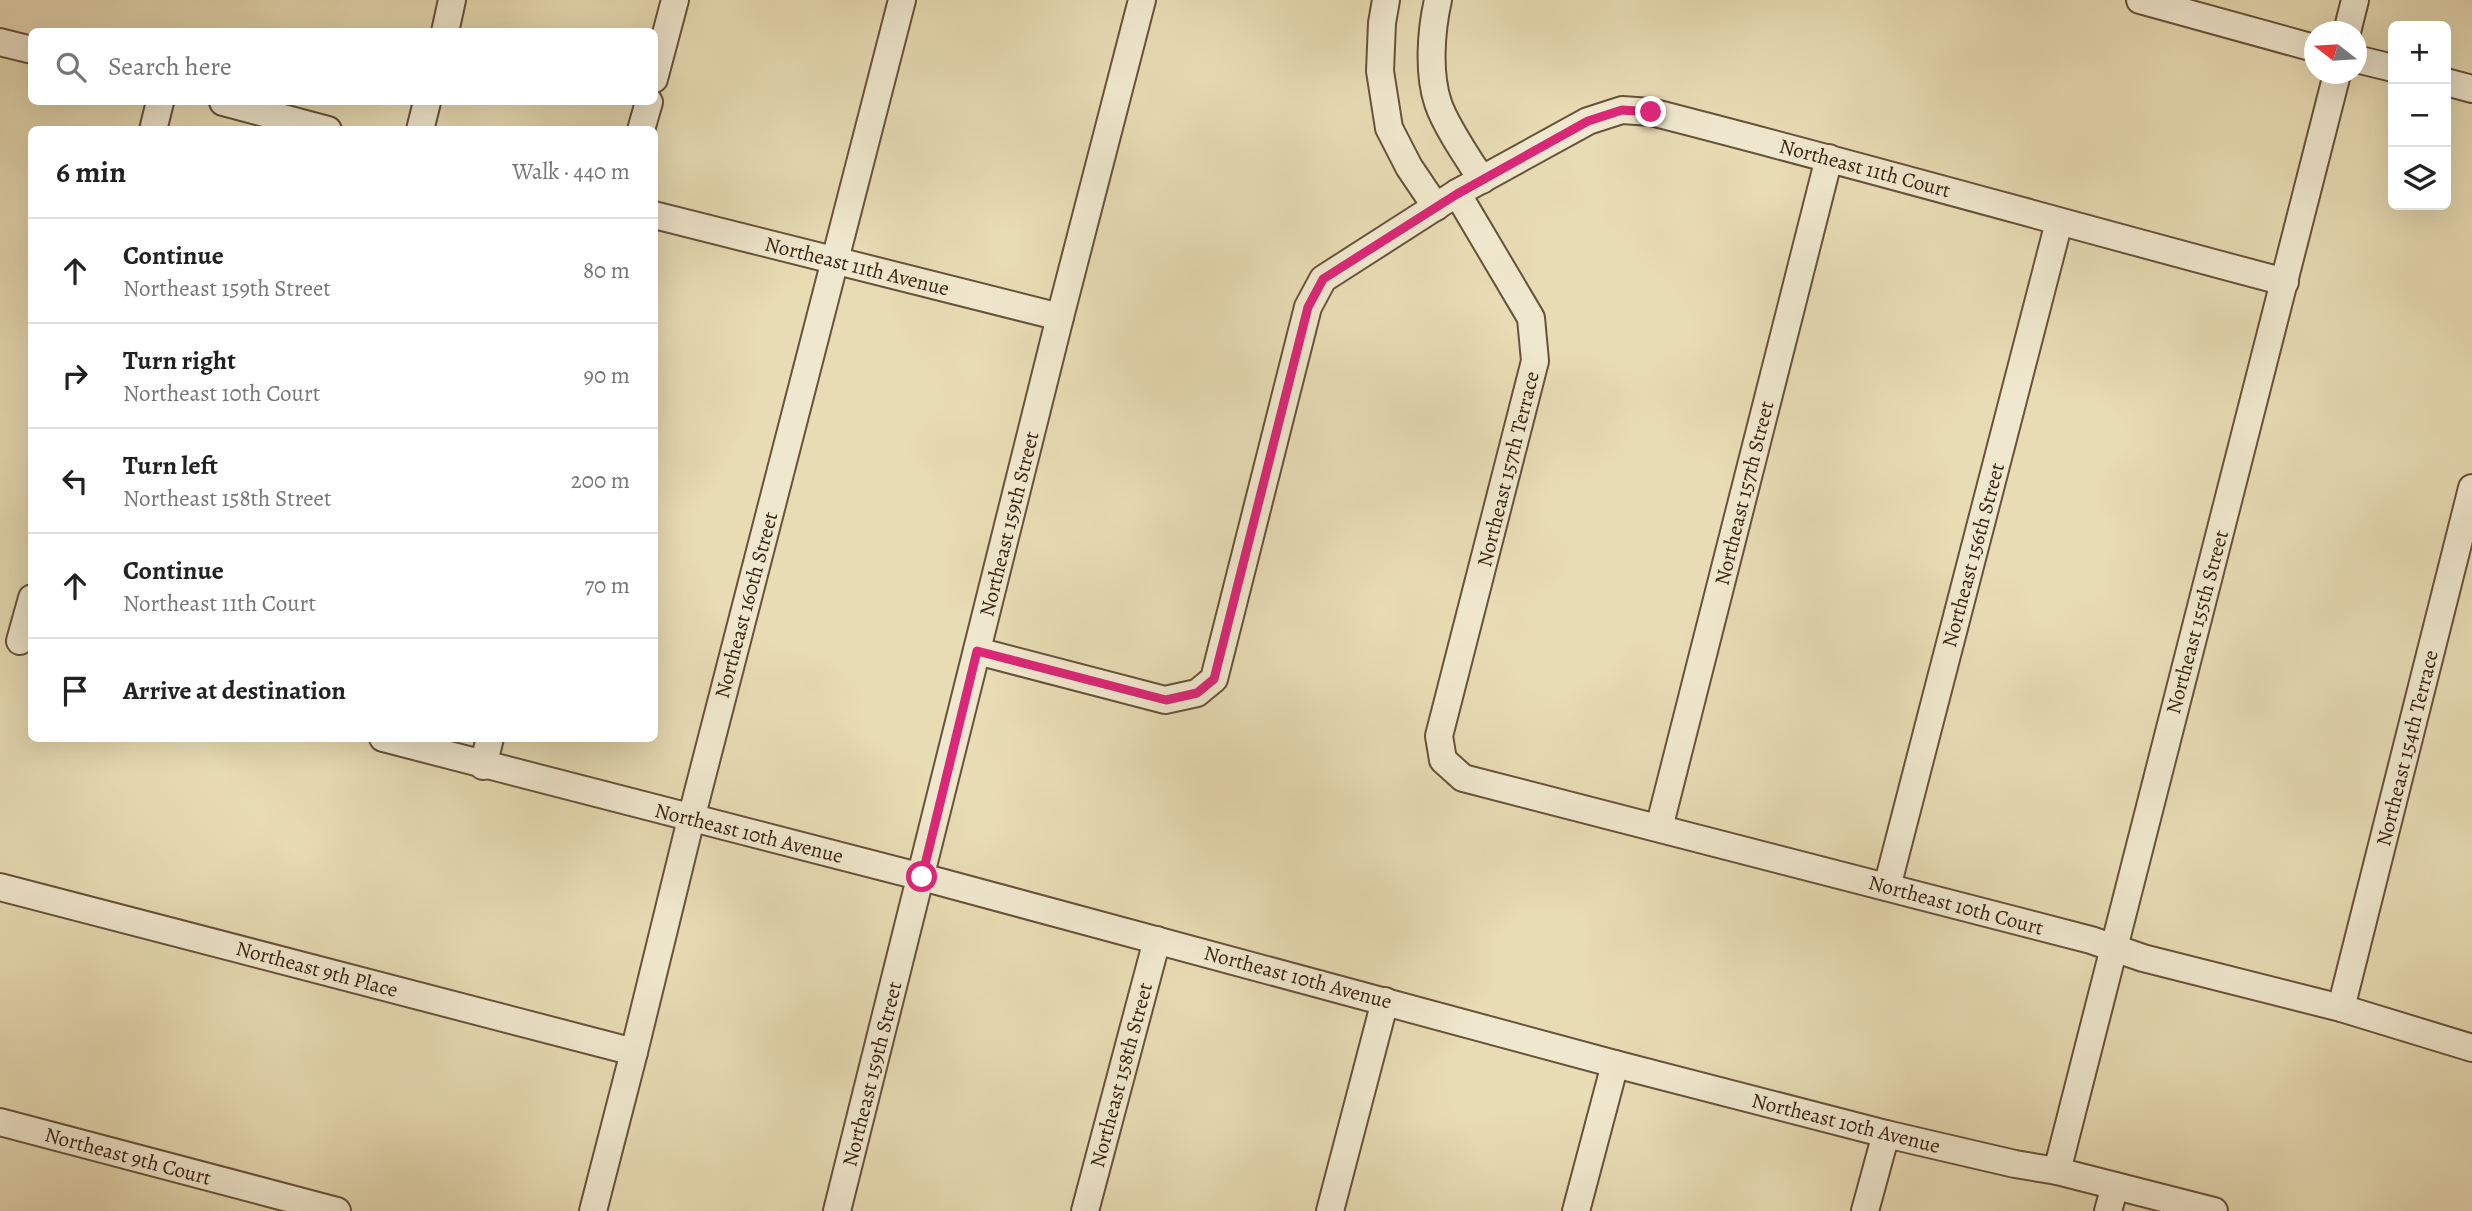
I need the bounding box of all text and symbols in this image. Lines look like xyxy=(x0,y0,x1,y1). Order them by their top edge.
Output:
north arrow xyxy=(2304,21,2367,84)
map controls xyxy=(2388,21,2451,210)
button: + xyxy=(2388,21,2451,84)
search box xyxy=(28,28,658,105)
icon: search xyxy=(52,48,90,86)
text: Search here xyxy=(108,49,232,84)
button: − xyxy=(2388,84,2451,147)
route end xyxy=(1635,96,1666,127)
street label: Northeast 11th Court xyxy=(1776,132,1954,204)
button: layers xyxy=(2388,147,2451,210)
text: 6 min xyxy=(56,152,126,192)
text: Walk · 440 m xyxy=(512,156,630,187)
street label: Northeast 11th Avenue xyxy=(762,230,952,302)
text: Continue xyxy=(123,238,224,273)
icon: ahead xyxy=(56,252,94,290)
text: 80 m xyxy=(583,255,630,286)
text: Northeast 159th Street xyxy=(123,273,331,304)
text: Turn right xyxy=(123,343,236,378)
icon: right xyxy=(56,357,94,395)
text: 90 m xyxy=(584,360,630,391)
street label: Northeast 157th Terrace xyxy=(1470,368,1546,570)
text: Northeast 10th Court xyxy=(123,378,320,409)
street label: Northeast 157th Street xyxy=(1708,398,1780,588)
street label: Northeast 159th Street xyxy=(972,428,1046,619)
text: Turn left xyxy=(123,448,218,483)
street label: Northeast 156th Street xyxy=(1935,460,2011,650)
icon: left xyxy=(56,462,94,500)
text: 200 m xyxy=(571,465,630,496)
text: Northeast 158th Street xyxy=(123,483,332,514)
street label: Northeast 160th Street xyxy=(708,509,784,701)
street label: Northeast 155th Street xyxy=(2159,527,2235,717)
text: Continue xyxy=(123,553,224,588)
icon: ahead xyxy=(56,567,94,605)
text: 70 m xyxy=(584,570,630,601)
text: Northeast 11th Court xyxy=(123,588,316,619)
street label: Northeast 154th Terrace xyxy=(2369,647,2445,849)
icon: arrive xyxy=(56,672,94,710)
text: Arrive at destination xyxy=(123,673,346,708)
street label: Northeast 10th Avenue xyxy=(652,796,846,870)
route start xyxy=(906,861,937,892)
street label: Northeast 10th Court xyxy=(1865,868,2047,942)
street label: Northeast 9th Place xyxy=(233,934,401,1004)
street label: Northeast 10th Avenue xyxy=(1201,938,1395,1016)
street label: Northeast 159th Street xyxy=(835,978,909,1169)
street label: Northeast 158th Street xyxy=(1083,979,1159,1171)
street label: Northeast 10th Avenue xyxy=(1749,1086,1943,1160)
street label: Northeast 9th Court xyxy=(42,1120,214,1192)

